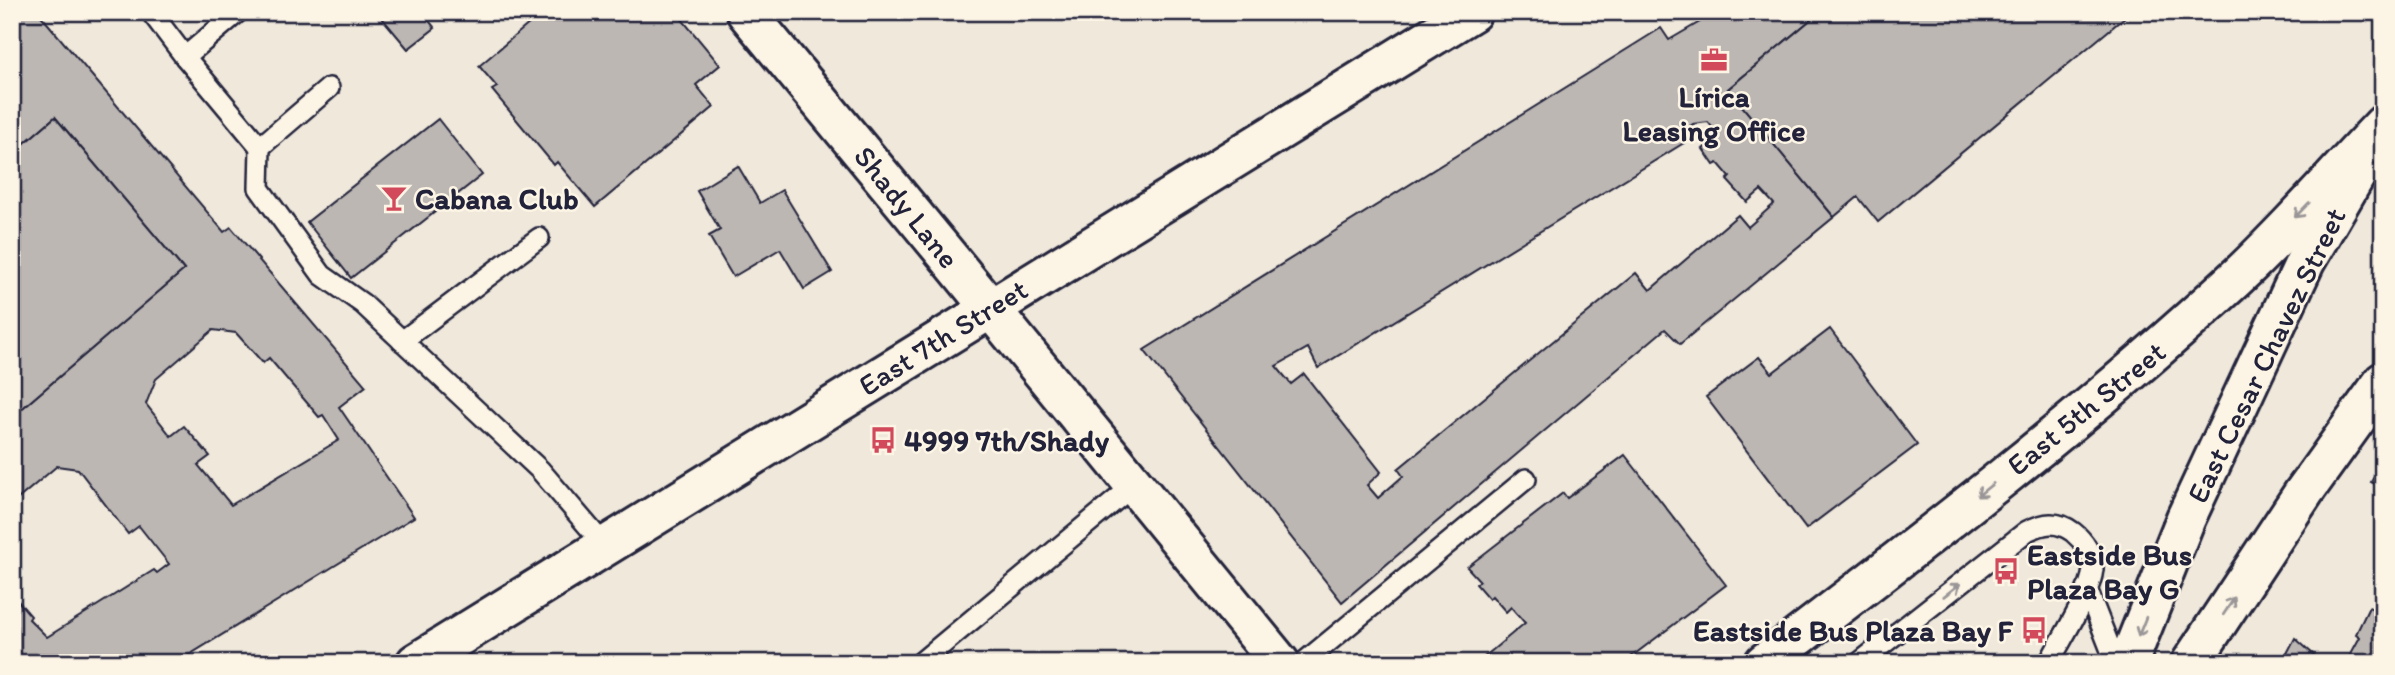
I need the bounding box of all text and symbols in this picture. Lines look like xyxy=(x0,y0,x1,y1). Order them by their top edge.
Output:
office icon: Lírica Leasing Office xyxy=(1699,45,1729,75)
place label: Lírica Leasing Office xyxy=(1623,78,1805,149)
street label: Shady Lane xyxy=(846,138,968,276)
place label: Cabana Club xyxy=(415,180,579,217)
bar icon: Cabana Club xyxy=(379,183,409,213)
street label: East Cesar Chavez Street xyxy=(2178,201,2354,509)
one-way arrow xyxy=(2293,201,2310,218)
street label: East 7th Street xyxy=(852,270,1034,404)
street label: East 5th Street xyxy=(1999,333,2173,483)
place label: 4999 7th/Shady xyxy=(904,422,1110,459)
bus stop icon: 4999 7th/Shady xyxy=(868,425,898,455)
one-way arrow xyxy=(1976,483,1994,498)
place label: Eastside Bus Plaza Bay G xyxy=(2027,536,2192,607)
bus stop icon: Eastside Bus Plaza Bay G xyxy=(1991,556,2021,586)
one-way arrow xyxy=(1943,582,1961,597)
one-way arrow xyxy=(2222,597,2236,616)
place label: Eastside Bus Plaza Bay F xyxy=(1693,612,2014,649)
bus stop icon: Eastside Bus Plaza Bay F xyxy=(2019,615,2049,645)
one-way arrow xyxy=(2135,615,2148,637)

